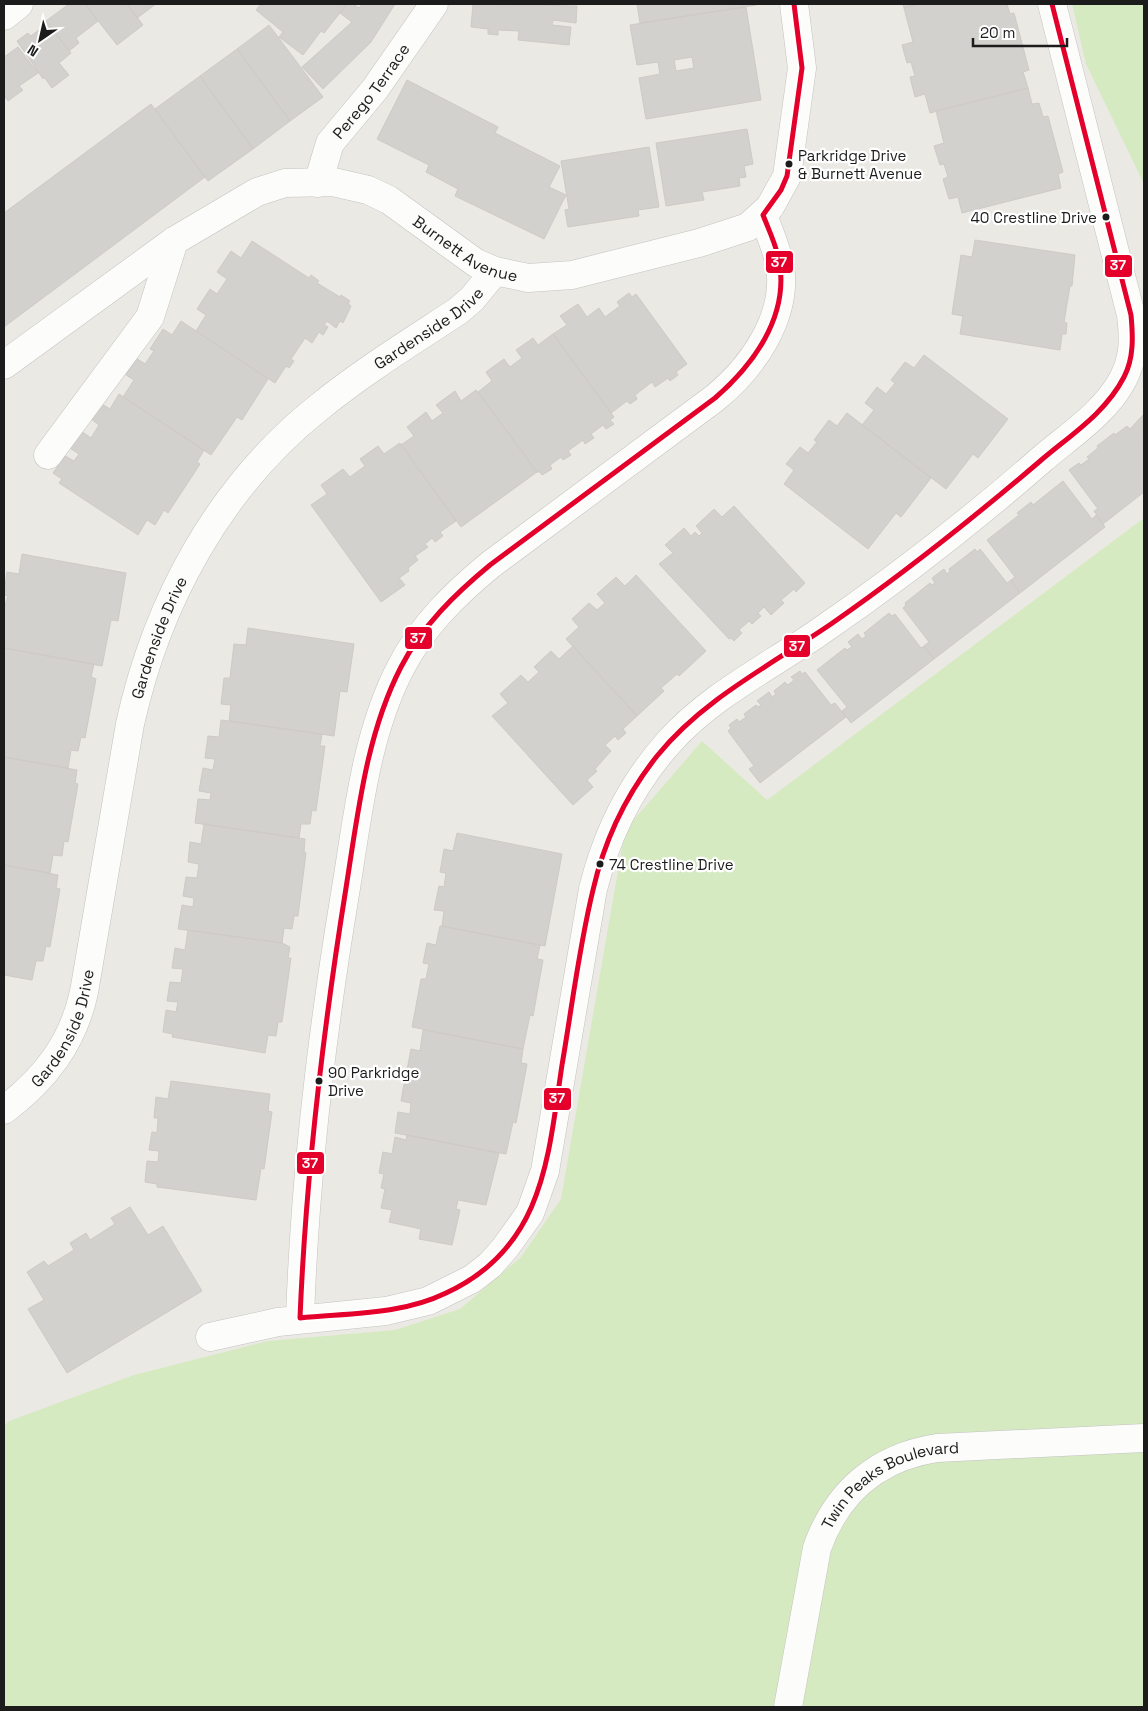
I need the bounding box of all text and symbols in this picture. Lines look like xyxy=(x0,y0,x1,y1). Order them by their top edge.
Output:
north arrow xyxy=(15,15,65,65)
scale bar xyxy=(973,15,1067,47)
text: 20 m xyxy=(980,23,1015,42)
street label: Perego Terrace xyxy=(327,39,414,143)
text: N xyxy=(24,41,42,61)
place label: Parkridge Drive & Burnett Avenue xyxy=(798,146,922,183)
marker: Parkridge Drive & Burnett Avenue xyxy=(784,159,794,169)
place label: 40 Crestline Drive xyxy=(970,208,1097,227)
street label: Burnett Avenue xyxy=(409,210,520,286)
marker: 40 Crestline Drive xyxy=(1101,212,1111,222)
line badge: 37 xyxy=(765,250,794,274)
text: 37 xyxy=(771,253,787,271)
line badge: 37 xyxy=(1104,254,1133,278)
text: 37 xyxy=(1110,256,1126,274)
street label: Gardenside Drive xyxy=(370,283,488,374)
street label: Gardenside Drive xyxy=(126,573,191,701)
line badge: 37 xyxy=(404,626,433,650)
text: 37 xyxy=(410,629,426,647)
line badge: 37 xyxy=(783,634,811,658)
text: 37 xyxy=(789,637,805,655)
place label: 74 Crestline Drive xyxy=(609,855,734,874)
marker: 74 Crestline Drive xyxy=(595,859,605,869)
street label: Gardenside Drive xyxy=(26,968,98,1092)
place label: 90 Parkridge Drive xyxy=(328,1063,419,1100)
marker: 90 Parkridge Drive xyxy=(314,1076,324,1086)
line badge: 37 xyxy=(543,1087,572,1111)
text: 37 xyxy=(549,1089,565,1107)
line badge: 37 xyxy=(296,1151,325,1175)
text: 37 xyxy=(302,1154,318,1172)
street label: Twin Peaks Boulevard xyxy=(816,1436,960,1533)

